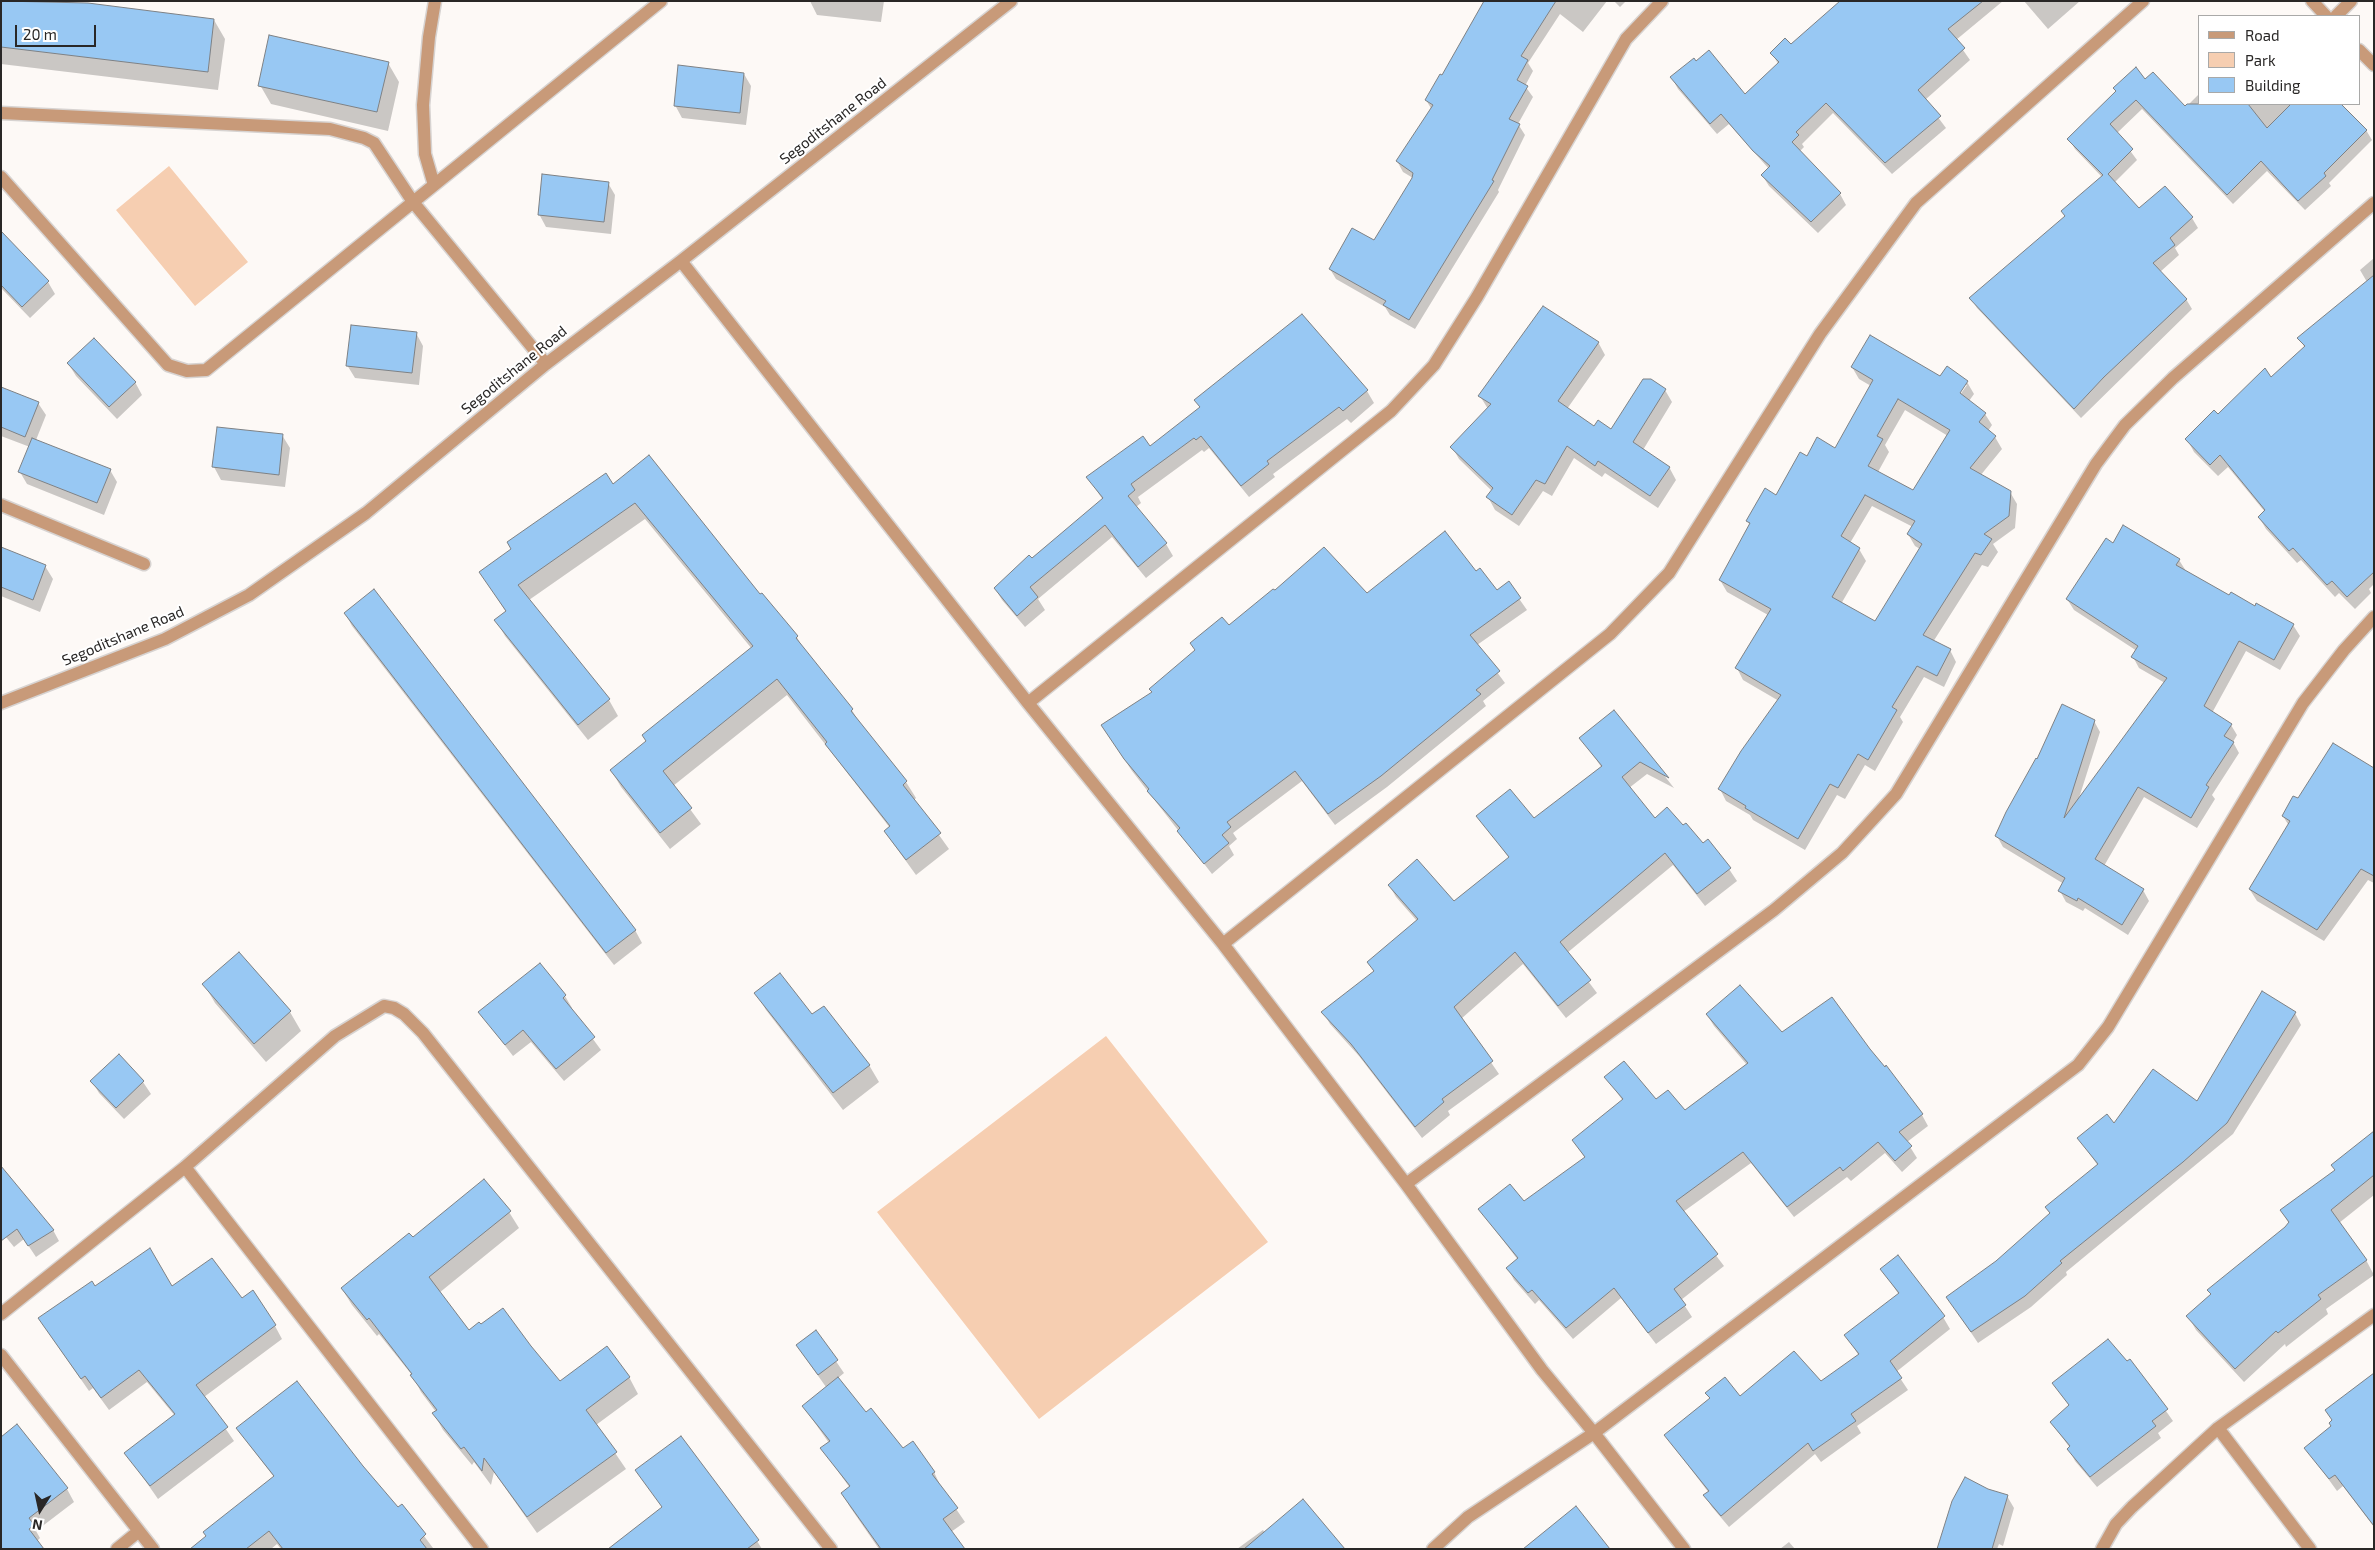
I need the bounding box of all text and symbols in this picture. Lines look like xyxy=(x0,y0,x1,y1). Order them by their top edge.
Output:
scale bar xyxy=(18,15,99,47)
legend xyxy=(2198,15,2360,105)
text: 20 m xyxy=(23,25,57,43)
text: Road xyxy=(2245,26,2280,44)
text: Park xyxy=(2245,51,2276,69)
street label: Segoditshane Road xyxy=(776,74,890,168)
text: Building xyxy=(2245,76,2300,94)
street label: Segoditshane Road xyxy=(458,322,570,418)
street label: Segoditshane Road xyxy=(59,602,187,670)
north arrow xyxy=(15,1485,65,1535)
text: N xyxy=(31,1516,44,1535)

